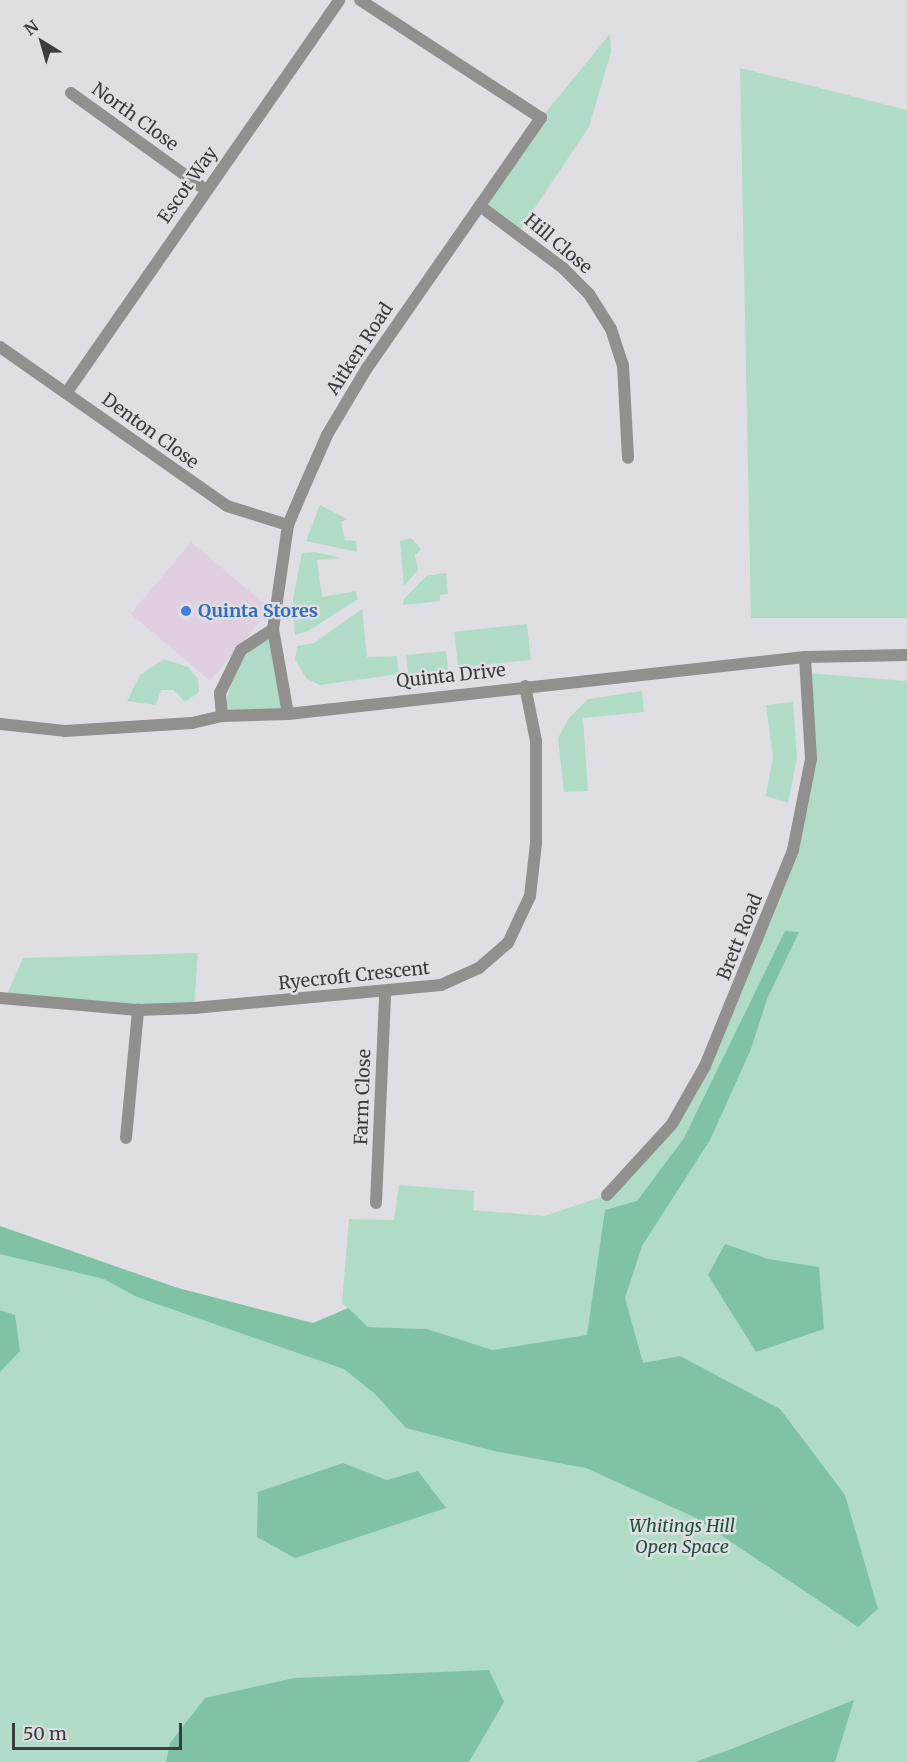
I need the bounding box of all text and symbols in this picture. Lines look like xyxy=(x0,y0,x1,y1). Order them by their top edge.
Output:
north arrow xyxy=(12,12,72,72)
text: N xyxy=(20,16,42,39)
street label: North Close xyxy=(88,78,182,156)
street label: Escot Way xyxy=(154,143,222,227)
street label: Hill Close xyxy=(520,209,596,279)
street label: Aitken Road xyxy=(322,299,398,399)
street label: Denton Close xyxy=(97,389,203,473)
place label: Quinta Stores xyxy=(198,600,318,622)
marker: Quinta Stores xyxy=(179,604,193,618)
street label: Quinta Drive xyxy=(395,660,507,692)
street label: Brett Road xyxy=(713,891,767,983)
street label: Ryecroft Crescent xyxy=(277,957,431,995)
street label: Farm Close xyxy=(351,1049,375,1145)
park label: Whitings Hill Open Space xyxy=(629,1516,735,1558)
scale bar xyxy=(15,1711,184,1749)
text: 50 m xyxy=(23,1722,67,1745)

